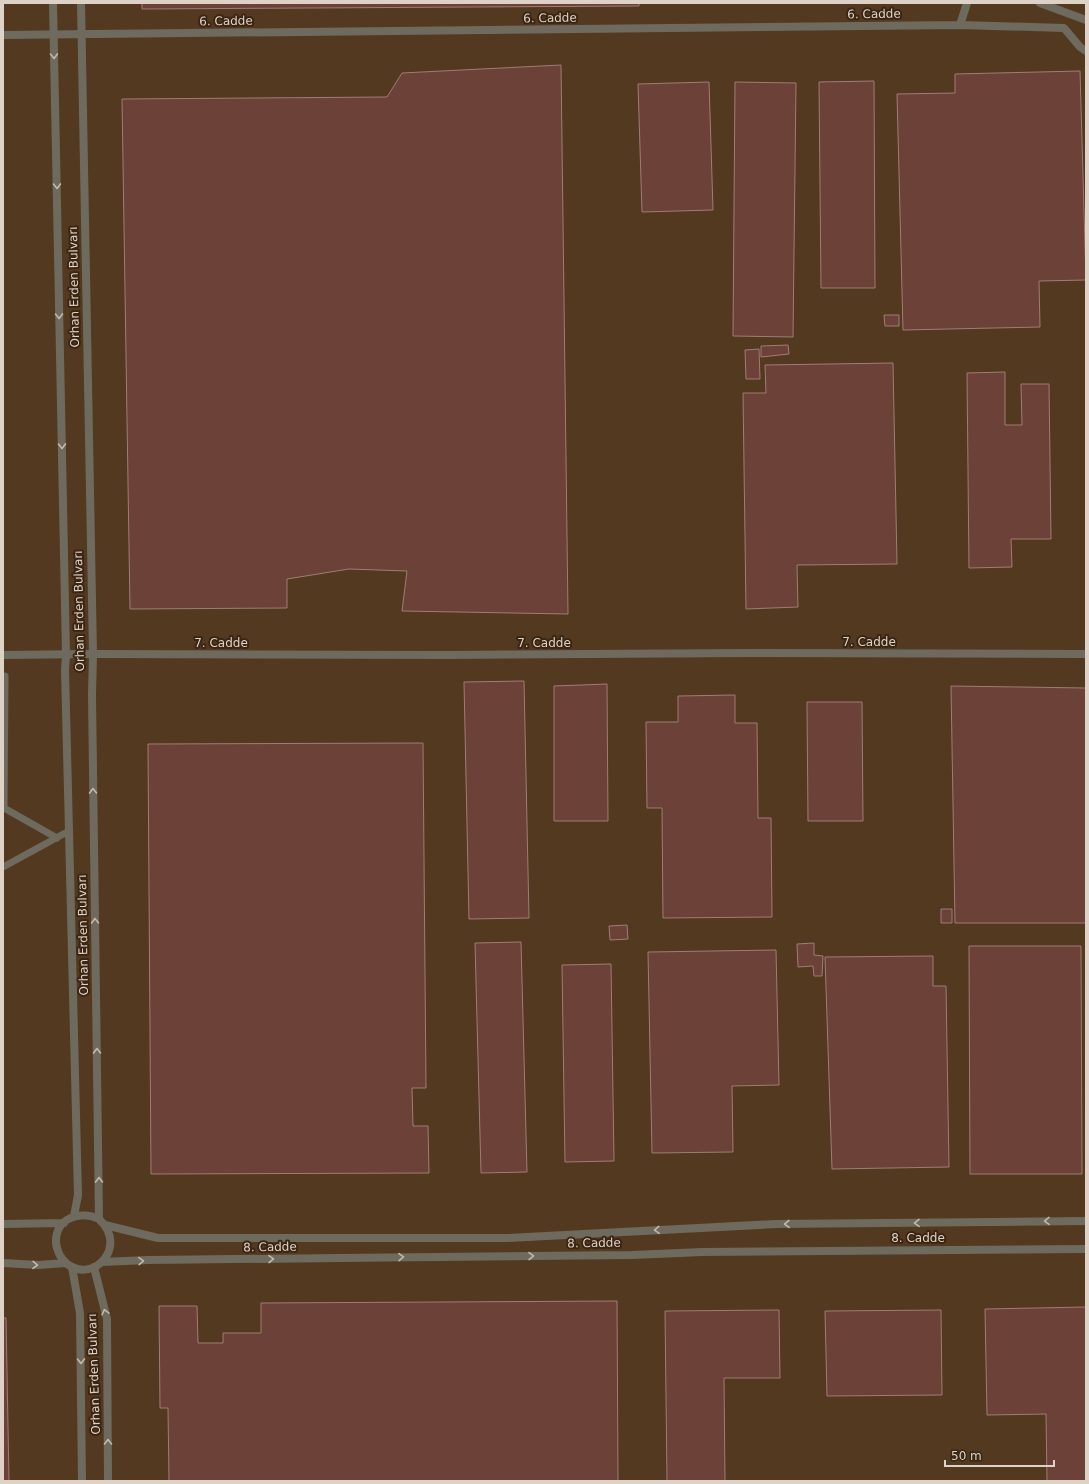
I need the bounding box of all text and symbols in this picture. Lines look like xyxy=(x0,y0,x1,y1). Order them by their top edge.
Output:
street label: 6. Cadde xyxy=(847,7,901,21)
street label: 6. Cadde xyxy=(523,11,577,25)
street label: 6. Cadde xyxy=(199,14,253,28)
one-way arrow xyxy=(50,53,58,59)
one-way arrow xyxy=(52,183,61,189)
street label: Orhan Erden Bulvarı xyxy=(66,226,82,348)
one-way arrow xyxy=(55,313,63,319)
one-way arrow xyxy=(58,443,66,449)
street label: Orhan Erden Bulvarı xyxy=(71,550,87,672)
street label: 7. Cadde xyxy=(842,635,896,649)
street label: 7. Cadde xyxy=(194,636,248,650)
street label: 7. Cadde xyxy=(517,636,571,650)
one-way arrow xyxy=(89,788,97,794)
street label: Orhan Erden Bulvarı xyxy=(75,874,91,996)
one-way arrow xyxy=(91,918,99,924)
one-way arrow xyxy=(93,1048,101,1054)
one-way arrow xyxy=(95,1177,103,1183)
one-way arrow xyxy=(1044,1217,1050,1225)
one-way arrow xyxy=(914,1219,920,1227)
one-way arrow xyxy=(784,1220,790,1228)
one-way arrow xyxy=(654,1226,660,1235)
street label: 8. Cadde xyxy=(891,1231,945,1245)
street label: 8. Cadde xyxy=(567,1236,621,1250)
street label: 8. Cadde xyxy=(243,1240,297,1254)
one-way arrow xyxy=(528,1252,534,1260)
one-way arrow xyxy=(398,1253,404,1261)
one-way arrow xyxy=(268,1254,274,1263)
one-way arrow xyxy=(138,1256,144,1265)
one-way arrow xyxy=(32,1261,38,1269)
one-way arrow xyxy=(101,1309,110,1316)
street label: Orhan Erden Bulvarı xyxy=(85,1313,103,1435)
one-way arrow xyxy=(76,1358,85,1364)
one-way arrow xyxy=(104,1439,112,1445)
scale bar xyxy=(945,1442,1054,1468)
text: 50 m xyxy=(951,1449,982,1463)

